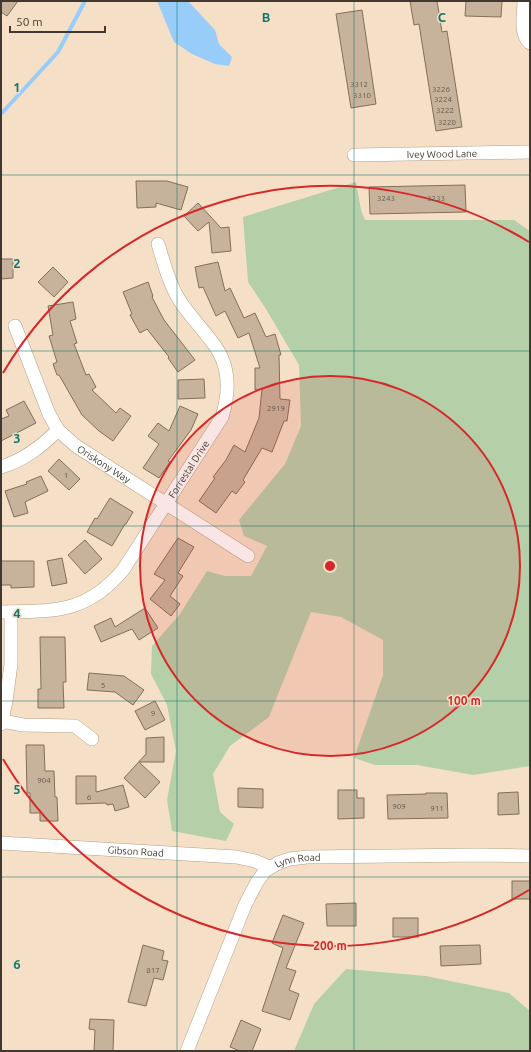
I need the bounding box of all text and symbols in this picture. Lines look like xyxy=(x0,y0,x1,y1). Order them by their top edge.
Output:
scale bar xyxy=(10,8,105,34)
text: B xyxy=(262,10,271,24)
text: C xyxy=(438,10,447,24)
text: 50 m xyxy=(16,15,43,28)
text: 1 xyxy=(13,80,21,94)
house number: 3312 xyxy=(350,80,368,89)
house number: 3226 xyxy=(432,85,451,94)
house number: 3310 xyxy=(353,91,372,100)
house number: 3224 xyxy=(434,95,453,104)
house number: 3222 xyxy=(436,106,454,115)
house number: 3220 xyxy=(438,118,457,127)
street label: Ivey Wood Lane xyxy=(407,148,477,160)
house number: 3243 xyxy=(377,194,395,203)
house number: 3233 xyxy=(427,194,445,203)
text: 2 xyxy=(13,256,21,270)
house number: 2919 xyxy=(267,404,285,413)
text: 3 xyxy=(13,431,21,445)
street label: Forrestal Drive xyxy=(166,439,211,500)
street label: Oriskony Way xyxy=(75,443,132,485)
house number: 1 xyxy=(64,471,68,480)
centre of rings xyxy=(323,559,337,573)
text: 4 xyxy=(13,606,21,620)
house number: 5 xyxy=(101,681,105,690)
text: 100 m xyxy=(447,694,481,707)
house number: 9 xyxy=(151,709,155,718)
house number: 904 xyxy=(37,776,51,785)
text: 5 xyxy=(13,782,21,796)
house number: 6 xyxy=(87,793,92,802)
house number: 909 xyxy=(392,802,406,811)
house number: 911 xyxy=(430,804,444,813)
street label: Gibson Road xyxy=(107,844,164,859)
street label: Lynn Road xyxy=(273,852,321,870)
text: 200 m xyxy=(313,939,347,952)
text: 6 xyxy=(13,957,21,971)
house number: 817 xyxy=(146,966,160,975)

